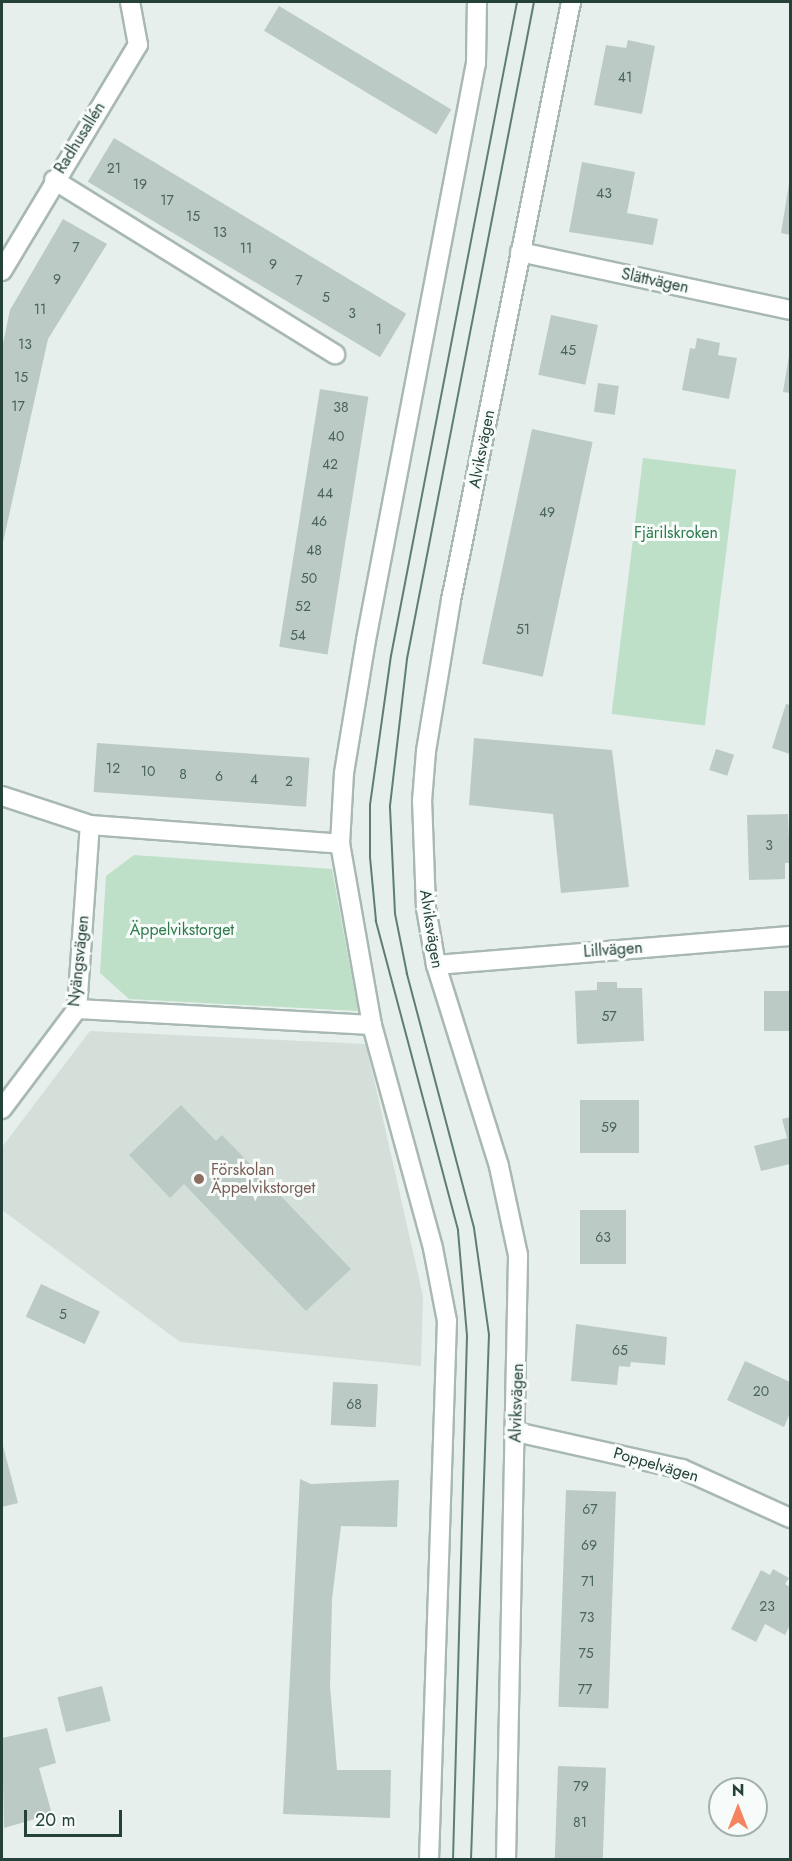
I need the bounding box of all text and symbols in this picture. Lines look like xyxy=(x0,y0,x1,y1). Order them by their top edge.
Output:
house number: 41 xyxy=(618,69,632,85)
street label: Radhusallén xyxy=(50,99,110,177)
house number: 21 xyxy=(107,160,121,176)
house number: 19 xyxy=(133,176,147,192)
house number: 43 xyxy=(596,185,612,201)
house number: 17 xyxy=(160,192,174,208)
house number: 15 xyxy=(186,208,200,224)
house number: 13 xyxy=(213,224,227,240)
house number: 7 xyxy=(72,239,80,255)
house number: 11 xyxy=(240,240,252,256)
house number: 9 xyxy=(269,256,277,272)
street label: Slättvägen xyxy=(620,264,690,298)
house number: 9 xyxy=(53,271,61,287)
house number: 7 xyxy=(295,272,303,288)
house number: 5 xyxy=(322,289,330,305)
house number: 11 xyxy=(34,301,46,317)
house number: 3 xyxy=(348,305,356,321)
house number: 1 xyxy=(376,321,382,337)
house number: 13 xyxy=(18,336,32,352)
house number: 45 xyxy=(560,342,576,358)
house number: 15 xyxy=(14,369,28,385)
house number: 17 xyxy=(11,398,25,414)
house number: 38 xyxy=(333,399,349,415)
street label: Alviksvägen xyxy=(465,408,499,490)
house number: 40 xyxy=(328,428,344,444)
house number: 42 xyxy=(322,456,338,472)
house number: 44 xyxy=(317,485,333,501)
house number: 49 xyxy=(539,504,555,520)
house number: 46 xyxy=(311,513,327,529)
park label: Fjärilskroken xyxy=(634,523,718,543)
house number: 48 xyxy=(306,542,322,558)
house number: 50 xyxy=(301,570,317,586)
house number: 52 xyxy=(295,598,311,614)
house number: 51 xyxy=(516,621,530,637)
house number: 54 xyxy=(290,627,306,643)
house number: 12 xyxy=(106,760,120,776)
house number: 10 xyxy=(141,763,155,779)
house number: 8 xyxy=(179,766,187,782)
house number: 6 xyxy=(215,768,223,784)
house number: 4 xyxy=(250,771,258,787)
house number: 2 xyxy=(285,773,293,789)
house number: 3 xyxy=(765,837,773,853)
street label: Alviksvägen xyxy=(415,888,447,970)
street label: Nyängsvägen xyxy=(65,914,93,1008)
park label: Äppelvikstorget xyxy=(130,920,234,940)
street label: Lillvägen xyxy=(583,938,643,962)
house number: 57 xyxy=(601,1008,617,1024)
house number: 59 xyxy=(601,1119,617,1135)
place label: Förskolan Äppelvikstorget xyxy=(211,1160,315,1198)
marker: Förskolan Äppelvikstorget xyxy=(192,1172,206,1186)
house number: 63 xyxy=(595,1229,611,1245)
house number: 5 xyxy=(59,1306,67,1322)
house number: 65 xyxy=(612,1342,628,1358)
street label: Alviksvägen xyxy=(506,1363,528,1443)
house number: 20 xyxy=(753,1383,769,1399)
house number: 68 xyxy=(346,1396,362,1412)
street label: Poppelvägen xyxy=(611,1444,701,1486)
house number: 67 xyxy=(582,1501,598,1517)
house number: 69 xyxy=(581,1537,597,1553)
house number: 71 xyxy=(581,1573,595,1589)
house number: 23 xyxy=(759,1598,775,1614)
house number: 73 xyxy=(580,1609,594,1625)
house number: 75 xyxy=(578,1645,594,1661)
house number: 77 xyxy=(578,1681,592,1697)
north arrow xyxy=(708,1777,768,1837)
house number: 79 xyxy=(573,1778,589,1794)
text: N xyxy=(732,1779,744,1802)
scale bar xyxy=(27,1798,124,1836)
text: 20 m xyxy=(35,1807,75,1833)
house number: 81 xyxy=(573,1814,587,1830)

